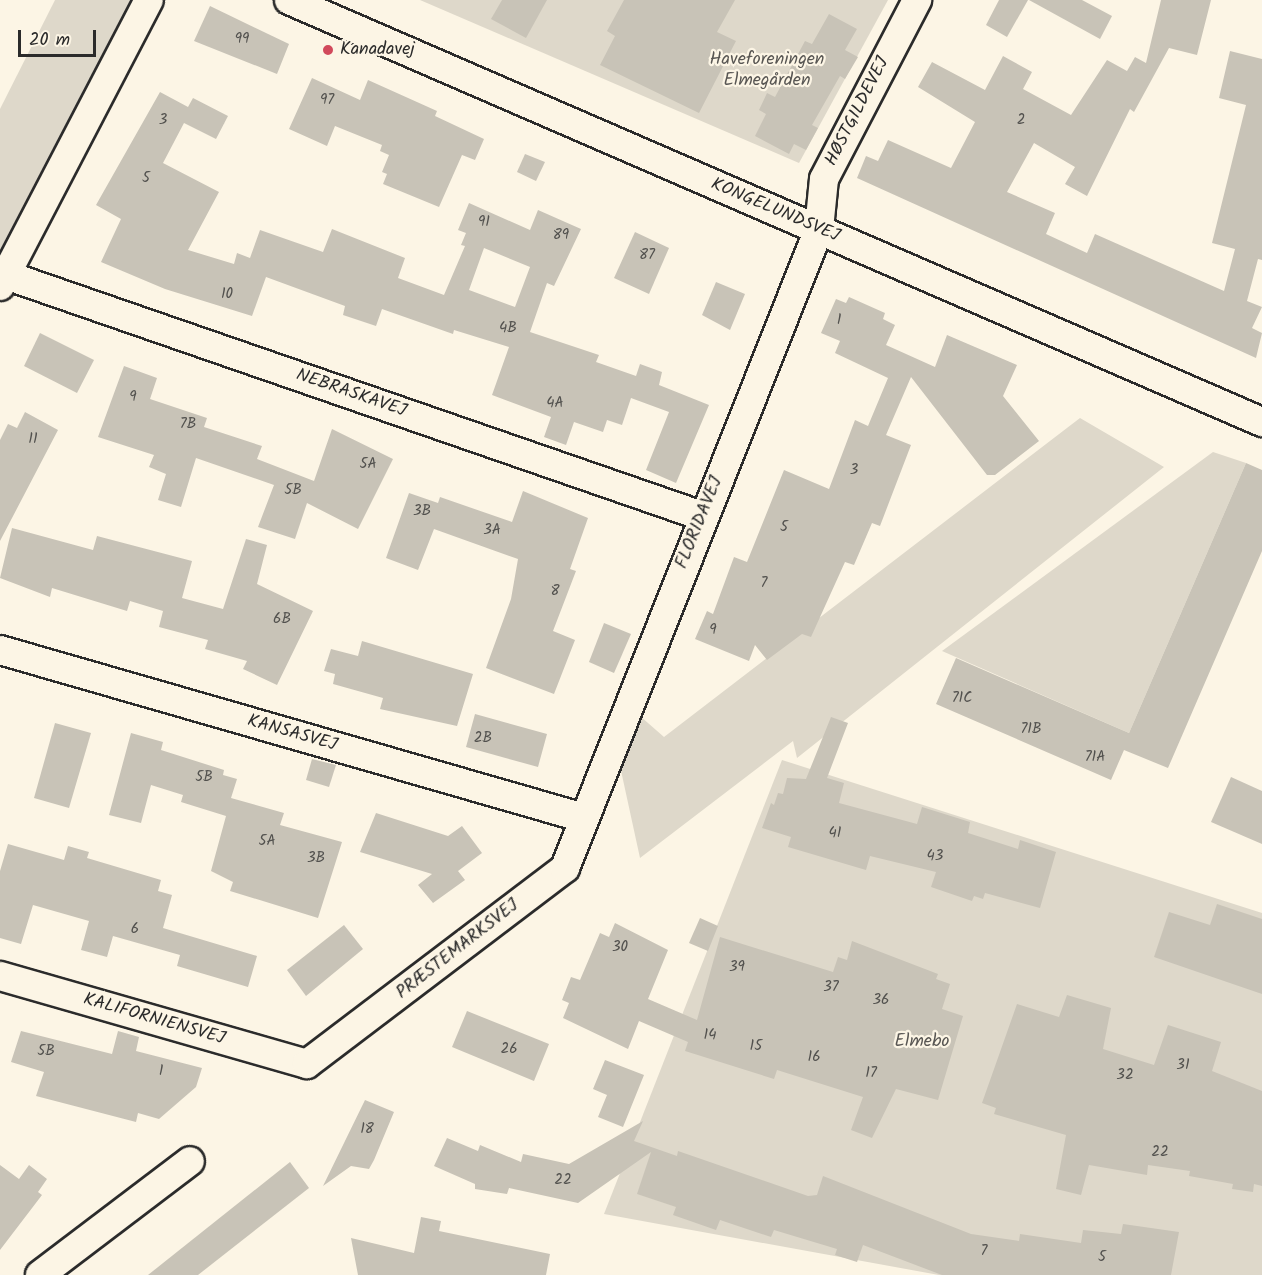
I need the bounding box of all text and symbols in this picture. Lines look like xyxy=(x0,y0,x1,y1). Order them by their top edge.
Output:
scale bar xyxy=(21,18,99,56)
text: 20 m xyxy=(29,26,70,55)
house number: 99 xyxy=(235,31,249,49)
place label: Kanadavej xyxy=(340,39,415,61)
marker: Kanadavej xyxy=(321,43,335,57)
park label: Haveforeningen Elmegården xyxy=(710,50,824,92)
street label: HØSTGILDEVEJ xyxy=(821,54,895,170)
house number: 97 xyxy=(320,92,334,110)
house number: 3 xyxy=(159,112,167,130)
house number: 2 xyxy=(1017,112,1025,130)
house number: 5 xyxy=(142,170,150,188)
street label: KONGELUNDSVEJ xyxy=(707,174,843,248)
house number: 91 xyxy=(478,214,490,232)
house number: 89 xyxy=(553,227,569,245)
house number: 87 xyxy=(639,247,655,265)
house number: 10 xyxy=(221,286,233,304)
house number: 1 xyxy=(837,312,841,330)
house number: 4B xyxy=(499,320,517,338)
street label: NEBRASKAVEJ xyxy=(293,365,409,423)
house number: 9 xyxy=(129,389,137,407)
house number: 4A xyxy=(546,395,564,413)
house number: 7B xyxy=(180,416,196,434)
house number: 11 xyxy=(28,431,38,449)
house number: 5A xyxy=(359,456,377,474)
house number: 3 xyxy=(850,462,858,480)
street label: FLORIDAVEJ xyxy=(672,474,728,572)
house number: 5B xyxy=(284,482,302,500)
house number: 3B xyxy=(413,503,431,521)
house number: 5 xyxy=(780,519,788,537)
house number: 3A xyxy=(483,522,501,540)
house number: 7 xyxy=(761,575,767,593)
house number: 8 xyxy=(550,583,560,601)
house number: 6B xyxy=(273,611,291,629)
house number: 9 xyxy=(709,622,717,640)
house number: 71C xyxy=(952,690,972,708)
street label: KANSASVEJ xyxy=(245,711,339,757)
house number: 71B xyxy=(1020,721,1042,739)
house number: 2B xyxy=(474,730,492,748)
house number: 71A xyxy=(1085,749,1105,767)
house number: 5B xyxy=(195,769,213,787)
house number: 41 xyxy=(829,825,841,843)
house number: 5A xyxy=(258,833,276,851)
house number: 43 xyxy=(927,848,943,866)
house number: 3B xyxy=(307,850,325,868)
street label: PRÆSTEMARKSVEJ xyxy=(393,896,523,1004)
house number: 6 xyxy=(131,921,139,939)
house number: 30 xyxy=(612,939,628,957)
house number: 39 xyxy=(729,959,745,977)
house number: 37 xyxy=(823,979,839,997)
street label: KALIFORNIENSVEJ xyxy=(81,989,227,1051)
house number: 36 xyxy=(873,992,889,1010)
house number: 14 xyxy=(704,1027,716,1045)
park label: Elmebo xyxy=(895,1031,949,1053)
house number: 15 xyxy=(750,1038,762,1056)
house number: 26 xyxy=(500,1041,518,1059)
house number: 5B xyxy=(37,1043,55,1061)
house number: 16 xyxy=(807,1049,821,1067)
house number: 31 xyxy=(1176,1057,1190,1075)
house number: 1 xyxy=(159,1063,163,1081)
house number: 17 xyxy=(865,1065,877,1083)
house number: 32 xyxy=(1116,1067,1134,1085)
house number: 18 xyxy=(360,1121,374,1139)
house number: 22 xyxy=(1151,1144,1169,1162)
house number: 22 xyxy=(554,1172,572,1190)
house number: 7 xyxy=(981,1243,987,1261)
house number: 5 xyxy=(1098,1249,1106,1267)

